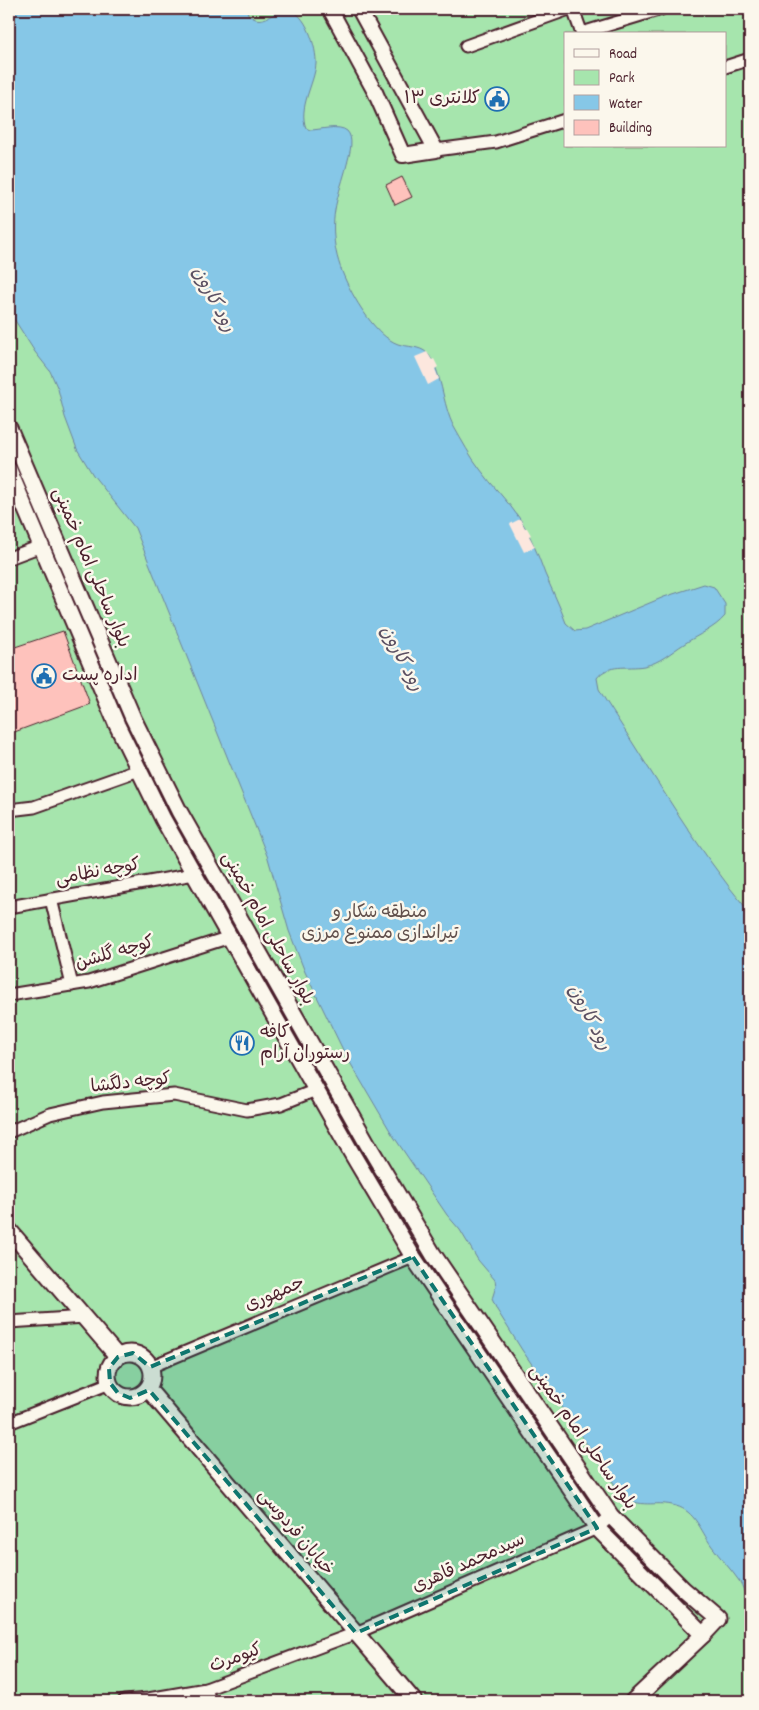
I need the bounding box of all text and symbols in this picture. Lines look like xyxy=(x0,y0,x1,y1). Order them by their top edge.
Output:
legend xyxy=(564,32,726,148)
text: Road xyxy=(609,44,637,66)
text: Park xyxy=(609,68,635,90)
public building icon: کلانتری ۱۳ xyxy=(484,86,510,112)
place label: کلانتری ۱۳ xyxy=(404,87,480,112)
text: Water xyxy=(609,94,643,116)
text: Building xyxy=(609,118,652,140)
water label: رود کارون xyxy=(183,262,241,338)
street label: بلوار ساحلی امام خمینی xyxy=(45,484,135,652)
water label: رود کارون xyxy=(371,621,429,697)
public building icon: اداره پست xyxy=(31,663,57,689)
place label: اداره پست xyxy=(62,664,137,689)
street label: بلوار ساحلی امام خمینی xyxy=(214,848,320,1010)
street label: کوچه نظامی xyxy=(54,853,143,893)
park label: منطقه شکار و تیراندازی ممنوع مرزی xyxy=(302,901,459,947)
street label: کوچه گلشن xyxy=(73,931,158,977)
water label: رود کارون xyxy=(559,980,617,1056)
place label: کافه رستوران آرام xyxy=(260,1021,350,1067)
restaurant icon: کافه رستوران آرام xyxy=(229,1030,255,1056)
street label: کوچه دلگشا xyxy=(90,1067,173,1101)
street label: جمهوری xyxy=(241,1271,309,1319)
street label: بلوار ساحلی امام خمینی xyxy=(522,1360,642,1516)
street label: خیابان فردوسی xyxy=(251,1484,339,1582)
street label: سیدمحمد قاهری xyxy=(409,1528,529,1600)
street label: کیومرث xyxy=(206,1638,266,1680)

